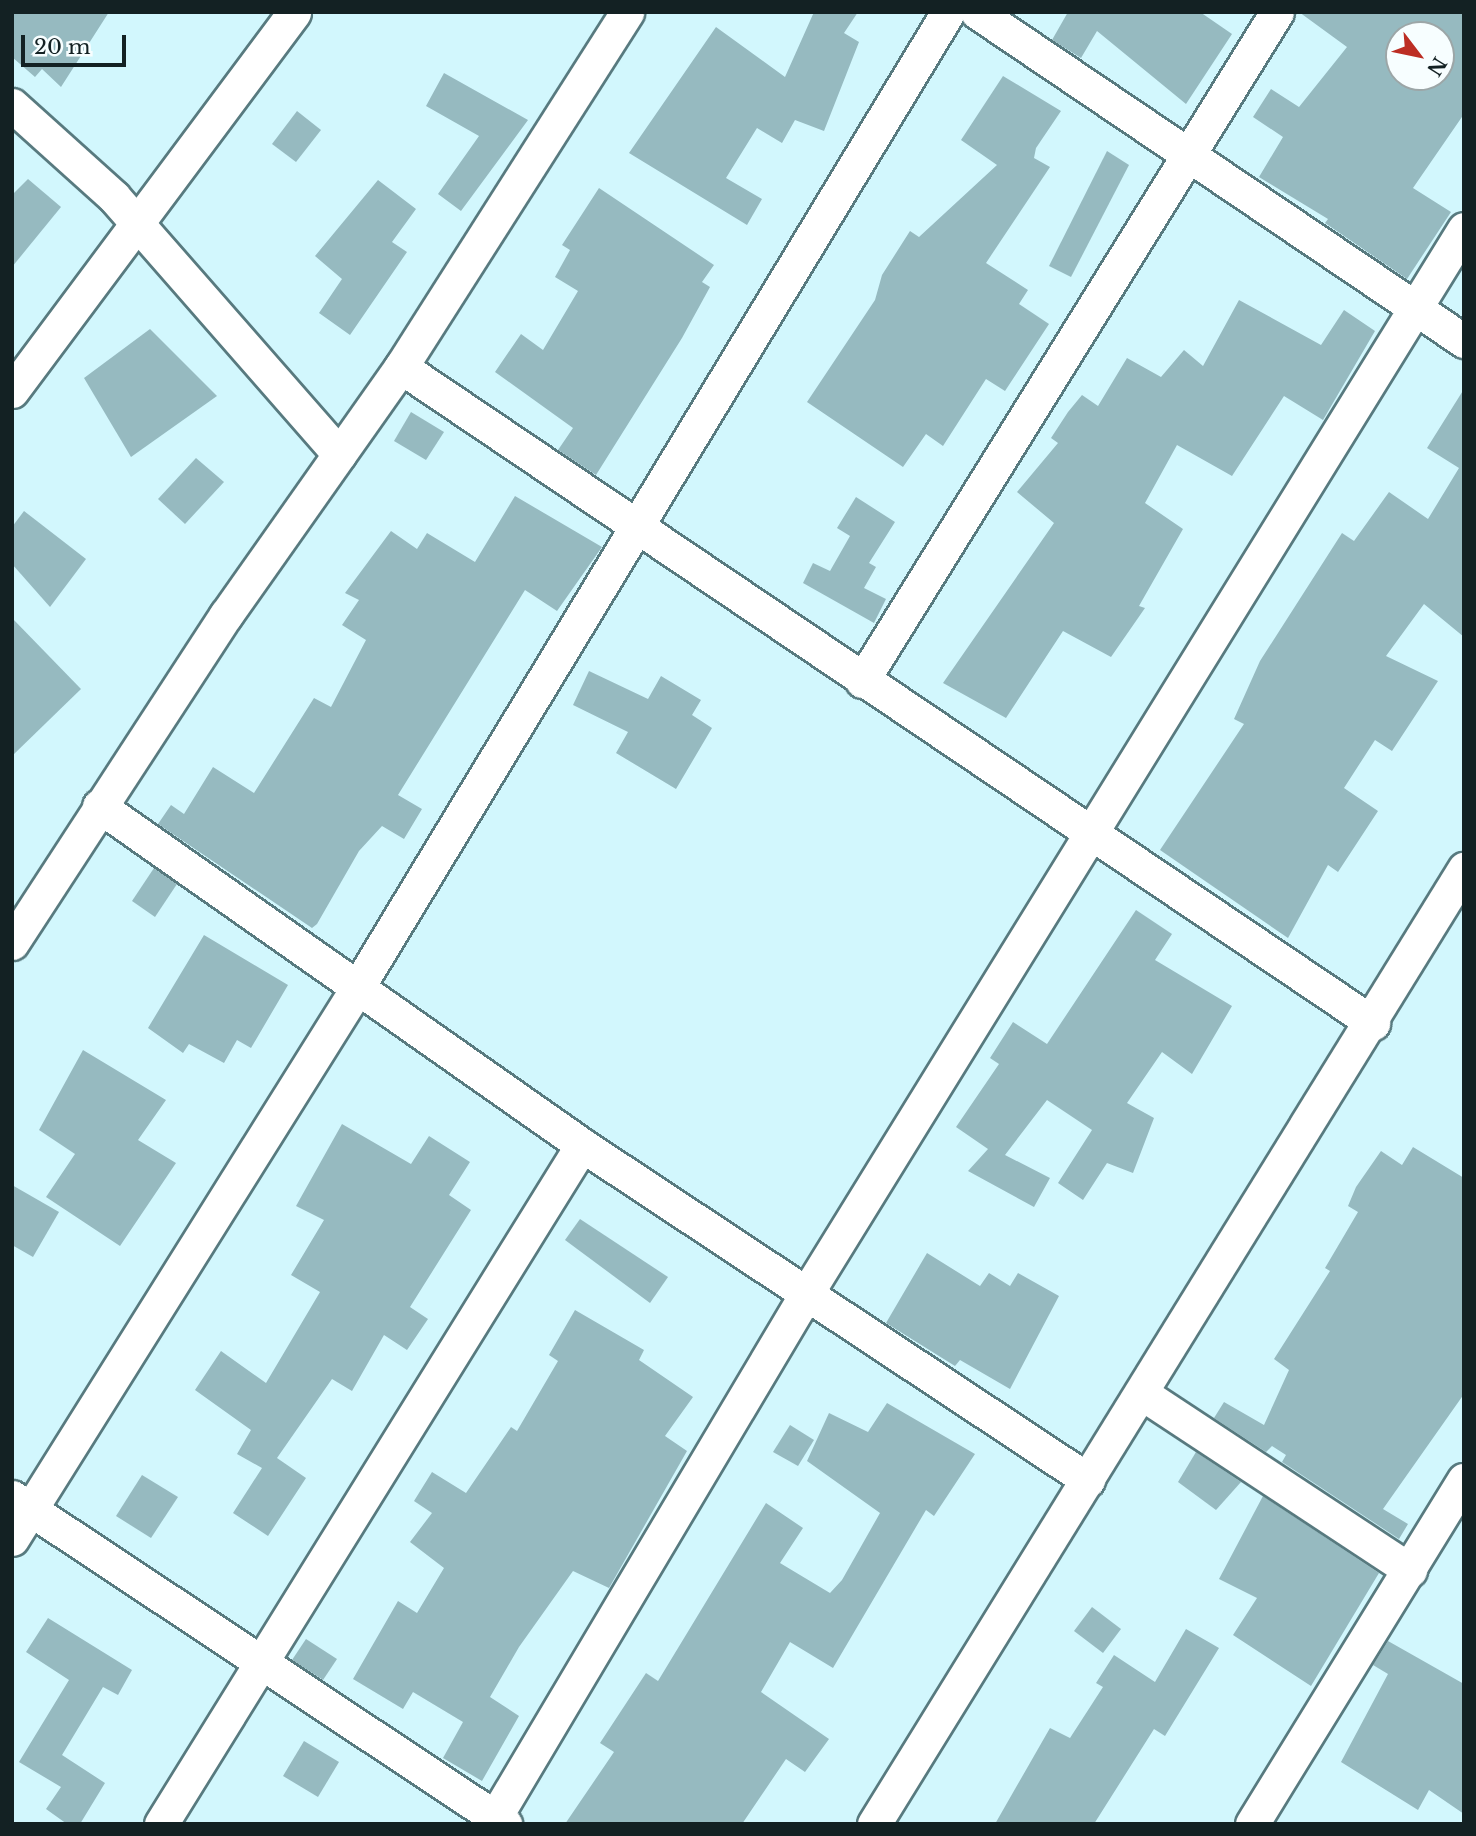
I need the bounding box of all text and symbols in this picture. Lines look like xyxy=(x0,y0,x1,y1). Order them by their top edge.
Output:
scale bar xyxy=(24,21,130,65)
north arrow xyxy=(1385,21,1455,91)
text: 20 m xyxy=(34,34,91,60)
text: N xyxy=(1422,53,1451,80)

